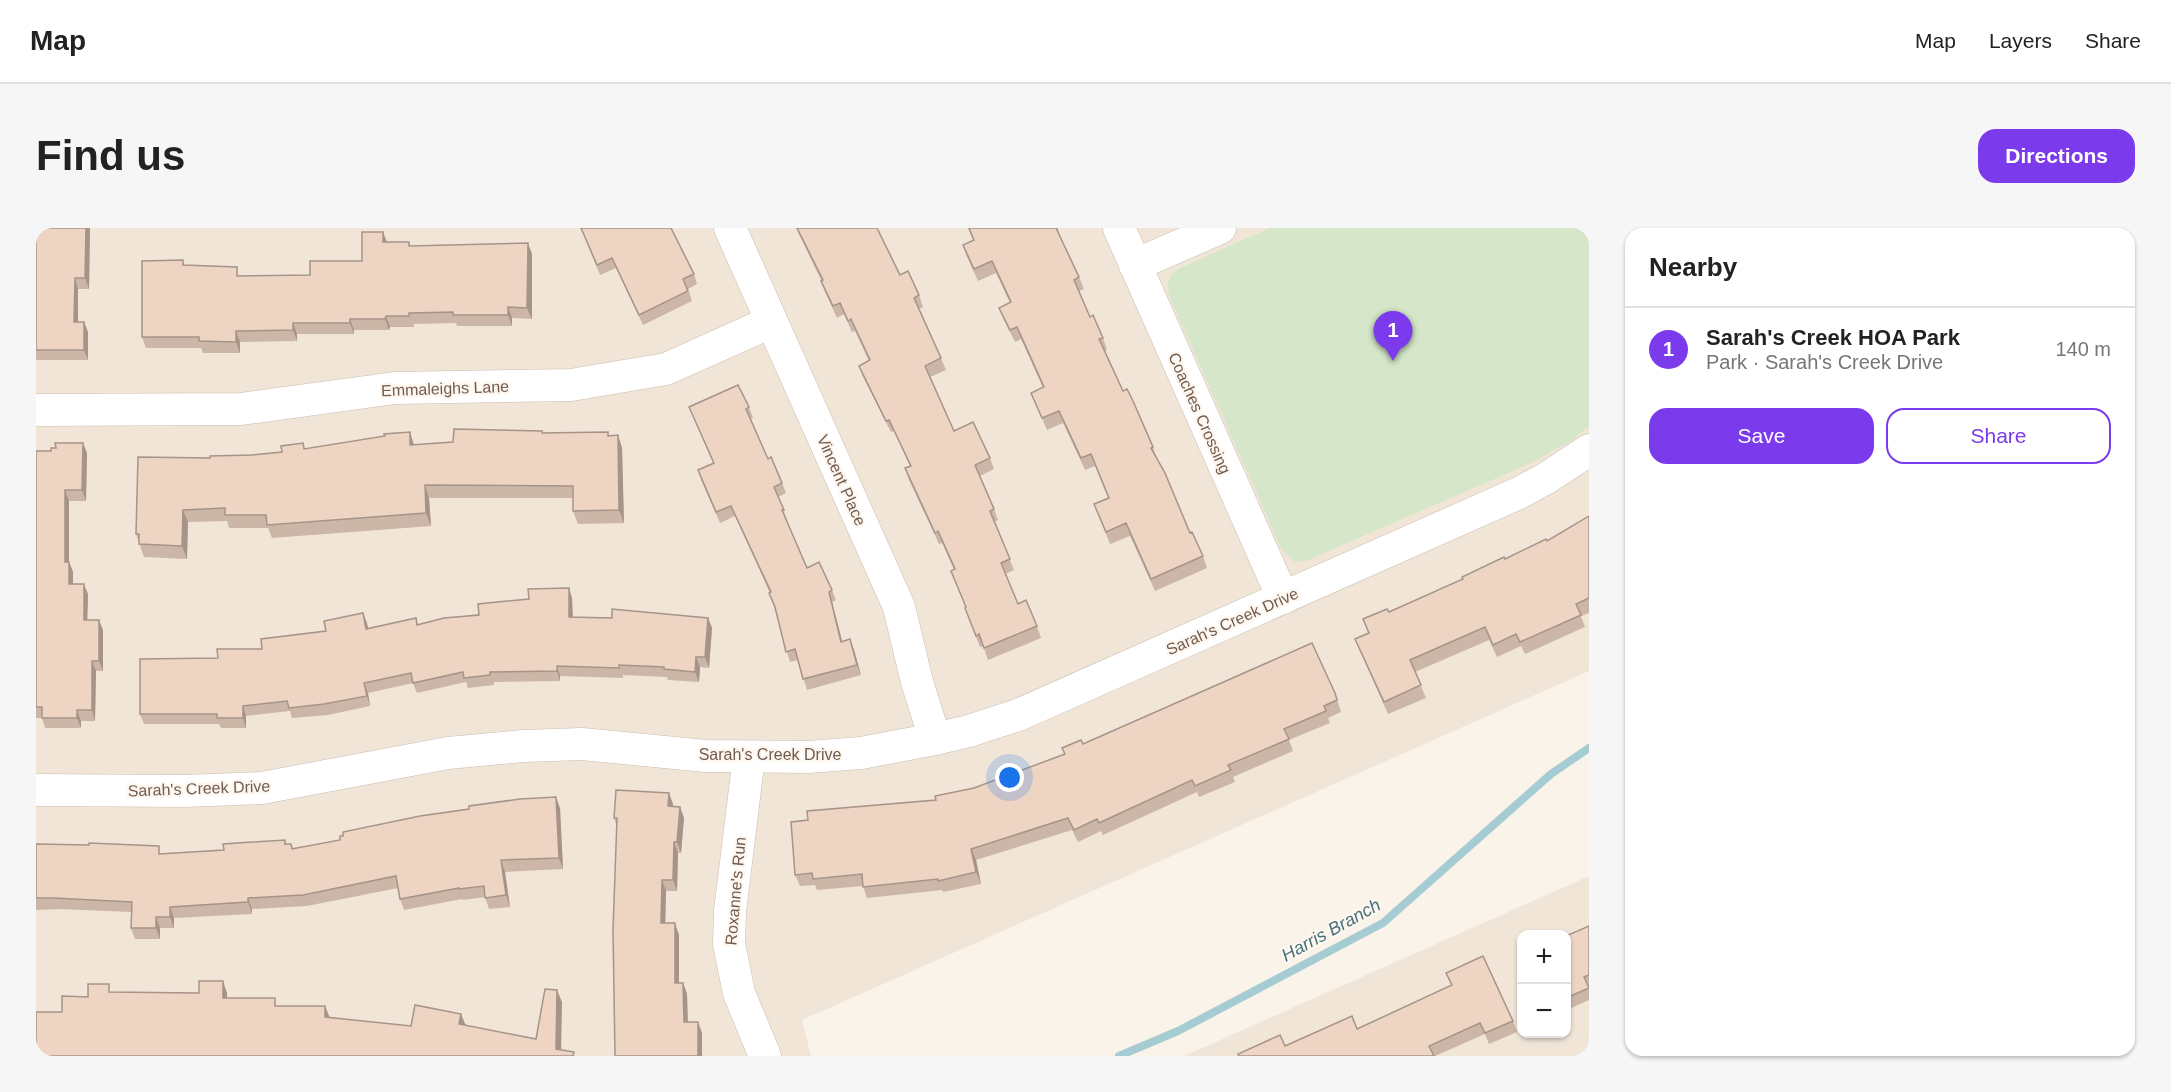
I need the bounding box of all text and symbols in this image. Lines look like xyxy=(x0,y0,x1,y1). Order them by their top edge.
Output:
text: Map xyxy=(30,25,86,56)
text: Map xyxy=(1915,29,1956,52)
text: Layers xyxy=(1989,29,2052,52)
text: Share xyxy=(2085,29,2141,52)
button: Directions xyxy=(1978,129,2135,183)
text: Find us xyxy=(36,132,185,179)
text: Nearby xyxy=(1649,252,1737,282)
pin: 1 xyxy=(1374,312,1412,361)
text: Sarah's Creek HOA Park xyxy=(1706,325,1960,350)
text: 1 xyxy=(1663,338,1674,360)
text: 140 m xyxy=(2055,338,2111,360)
street label: Coaches Crossing xyxy=(1165,350,1234,476)
text: Park · Sarah's Creek Drive xyxy=(1706,351,1943,373)
street label: Emmaleighs Lane xyxy=(381,378,509,399)
button: Save xyxy=(1649,408,1874,464)
button: Share xyxy=(1886,408,2111,464)
street label: Vincent Place xyxy=(814,432,869,528)
street label: Sarah's Creek Drive xyxy=(1164,585,1301,658)
street label: Sarah's Creek Drive xyxy=(699,746,841,763)
your location xyxy=(995,763,1024,792)
street label: Sarah's Creek Drive xyxy=(127,778,271,799)
street label: Roxanne's Run xyxy=(722,836,749,946)
water label: Harris Branch xyxy=(1278,895,1384,965)
map controls xyxy=(1517,930,1571,1038)
button: + xyxy=(1517,930,1571,984)
button: − xyxy=(1517,984,1571,1038)

